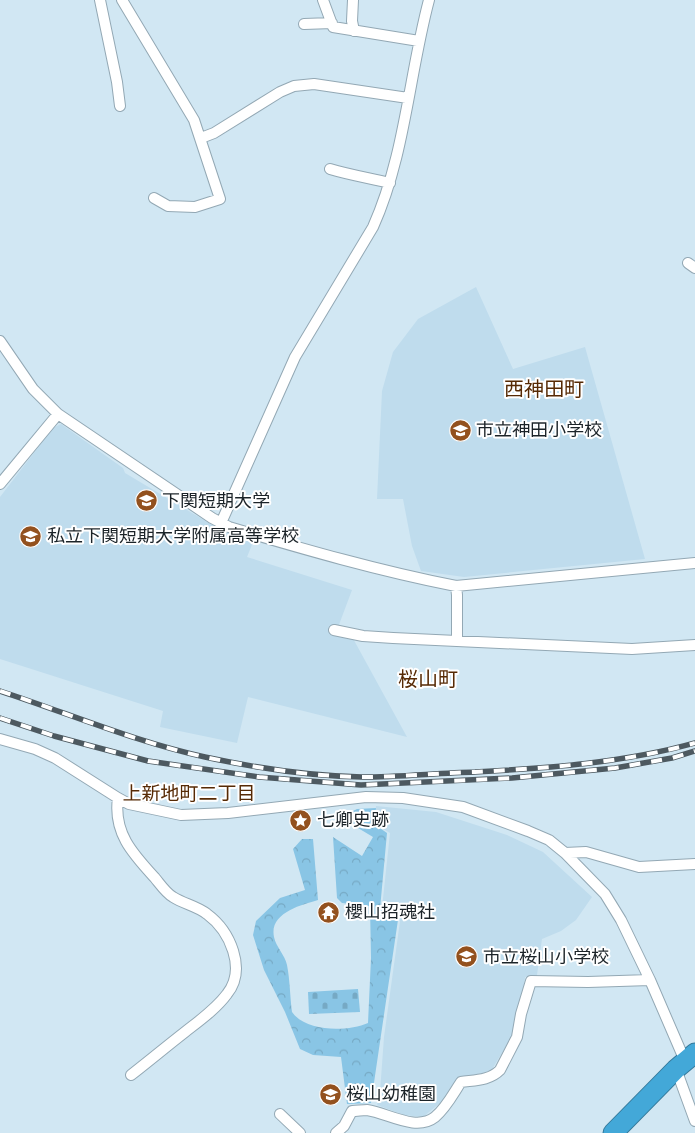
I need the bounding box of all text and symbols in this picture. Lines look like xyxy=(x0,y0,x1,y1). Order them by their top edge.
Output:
district label: 西神田町 xyxy=(504,377,584,401)
school or university icon: 市立神田小学校 xyxy=(448,418,472,442)
place label: 市立神田小学校 xyxy=(476,419,602,440)
school or university icon: 下関短期大学 xyxy=(134,489,158,513)
place label: 下関短期大学 xyxy=(162,490,270,511)
school or university icon: 私立下関短期大学附属高等学校 xyxy=(19,524,43,548)
place label: 私立下関短期大学附属高等学校 xyxy=(47,525,299,546)
district label: 桜山町 xyxy=(398,667,458,691)
district label: 上新地町二丁目 xyxy=(122,782,256,804)
place icon: 七卿史跡 xyxy=(289,808,313,832)
place label: 七卿史跡 xyxy=(317,809,389,830)
temple icon: 櫻山招魂社 xyxy=(317,900,341,924)
place label: 櫻山招魂社 xyxy=(345,901,435,922)
school or university icon: 市立桜山小学校 xyxy=(455,945,479,969)
place label: 市立桜山小学校 xyxy=(483,946,609,967)
school or university icon: 桜山幼稚園 xyxy=(318,1082,342,1106)
place label: 桜山幼稚園 xyxy=(346,1083,436,1104)

